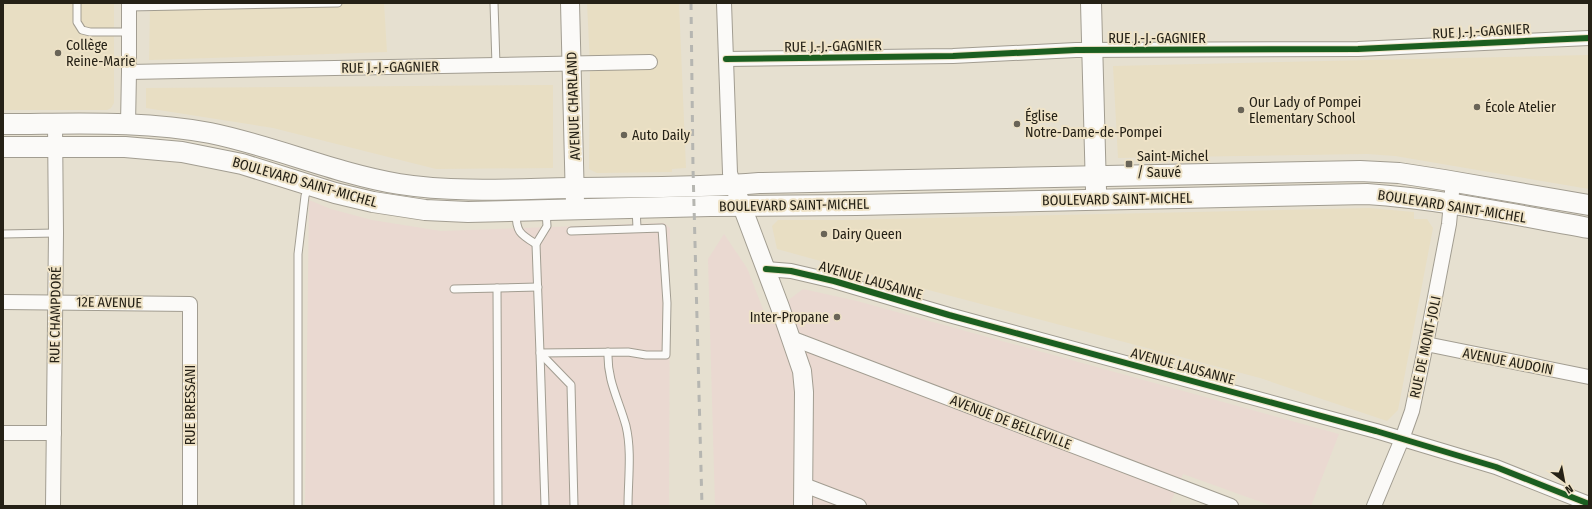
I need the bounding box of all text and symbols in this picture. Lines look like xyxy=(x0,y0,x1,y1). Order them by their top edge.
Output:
street label: RUE J.-J.-GAGNIER xyxy=(1432,20,1531,43)
street label: RUE J.-J.-GAGNIER xyxy=(1108,30,1206,47)
place label: Collège Reine-Marie xyxy=(66,37,136,70)
street label: RUE J.-J.-GAGNIER xyxy=(784,37,882,56)
marker: Collège Reine-Marie xyxy=(53,48,63,58)
street label: AVENUE CHARLAND xyxy=(563,52,584,160)
street label: RUE J.-J.-GAGNIER xyxy=(341,58,439,77)
place label: Our Lady of Pompei Elementary School xyxy=(1249,94,1361,127)
place label: École Atelier xyxy=(1485,98,1556,116)
marker: École Atelier xyxy=(1472,102,1482,112)
marker: Our Lady of Pompei Elementary School xyxy=(1236,105,1246,115)
place label: Église Notre-Dame-de-Pompei xyxy=(1025,107,1162,141)
marker: Église Notre-Dame-de-Pompei xyxy=(1012,119,1022,129)
place label: Auto Daily xyxy=(632,127,691,144)
marker: Auto Daily xyxy=(619,130,629,140)
place label: Saint-Michel / Sauvé xyxy=(1137,148,1209,181)
street label: BOULEVARD SAINT-MICHEL xyxy=(230,154,379,211)
marker: Saint-Michel / Sauvé xyxy=(1124,159,1134,169)
street label: BOULEVARD SAINT-MICHEL xyxy=(1376,186,1527,227)
street label: BOULEVARD SAINT-MICHEL xyxy=(1042,190,1192,209)
street label: BOULEVARD SAINT-MICHEL xyxy=(719,196,869,215)
place label: Dairy Queen xyxy=(832,226,902,243)
marker: Dairy Queen xyxy=(819,229,829,239)
street label: AVENUE LAUSANNE xyxy=(817,258,925,303)
street label: RUE CHAMPDORÉ xyxy=(45,266,65,364)
street label: 12E AVENUE xyxy=(76,293,142,312)
street label: RUE DE MONT-JOLI xyxy=(1406,294,1445,400)
place label: Inter-Propane xyxy=(750,309,829,326)
marker: Inter-Propane xyxy=(832,312,842,322)
street label: AVENUE LAUSANNE xyxy=(1129,344,1237,389)
street label: AVENUE AUDOIN xyxy=(1461,344,1555,379)
street label: RUE BRESSANI xyxy=(182,365,199,445)
street label: AVENUE DE BELLEVILLE xyxy=(948,392,1074,454)
north arrow xyxy=(1544,461,1584,501)
text: N xyxy=(1563,482,1575,496)

